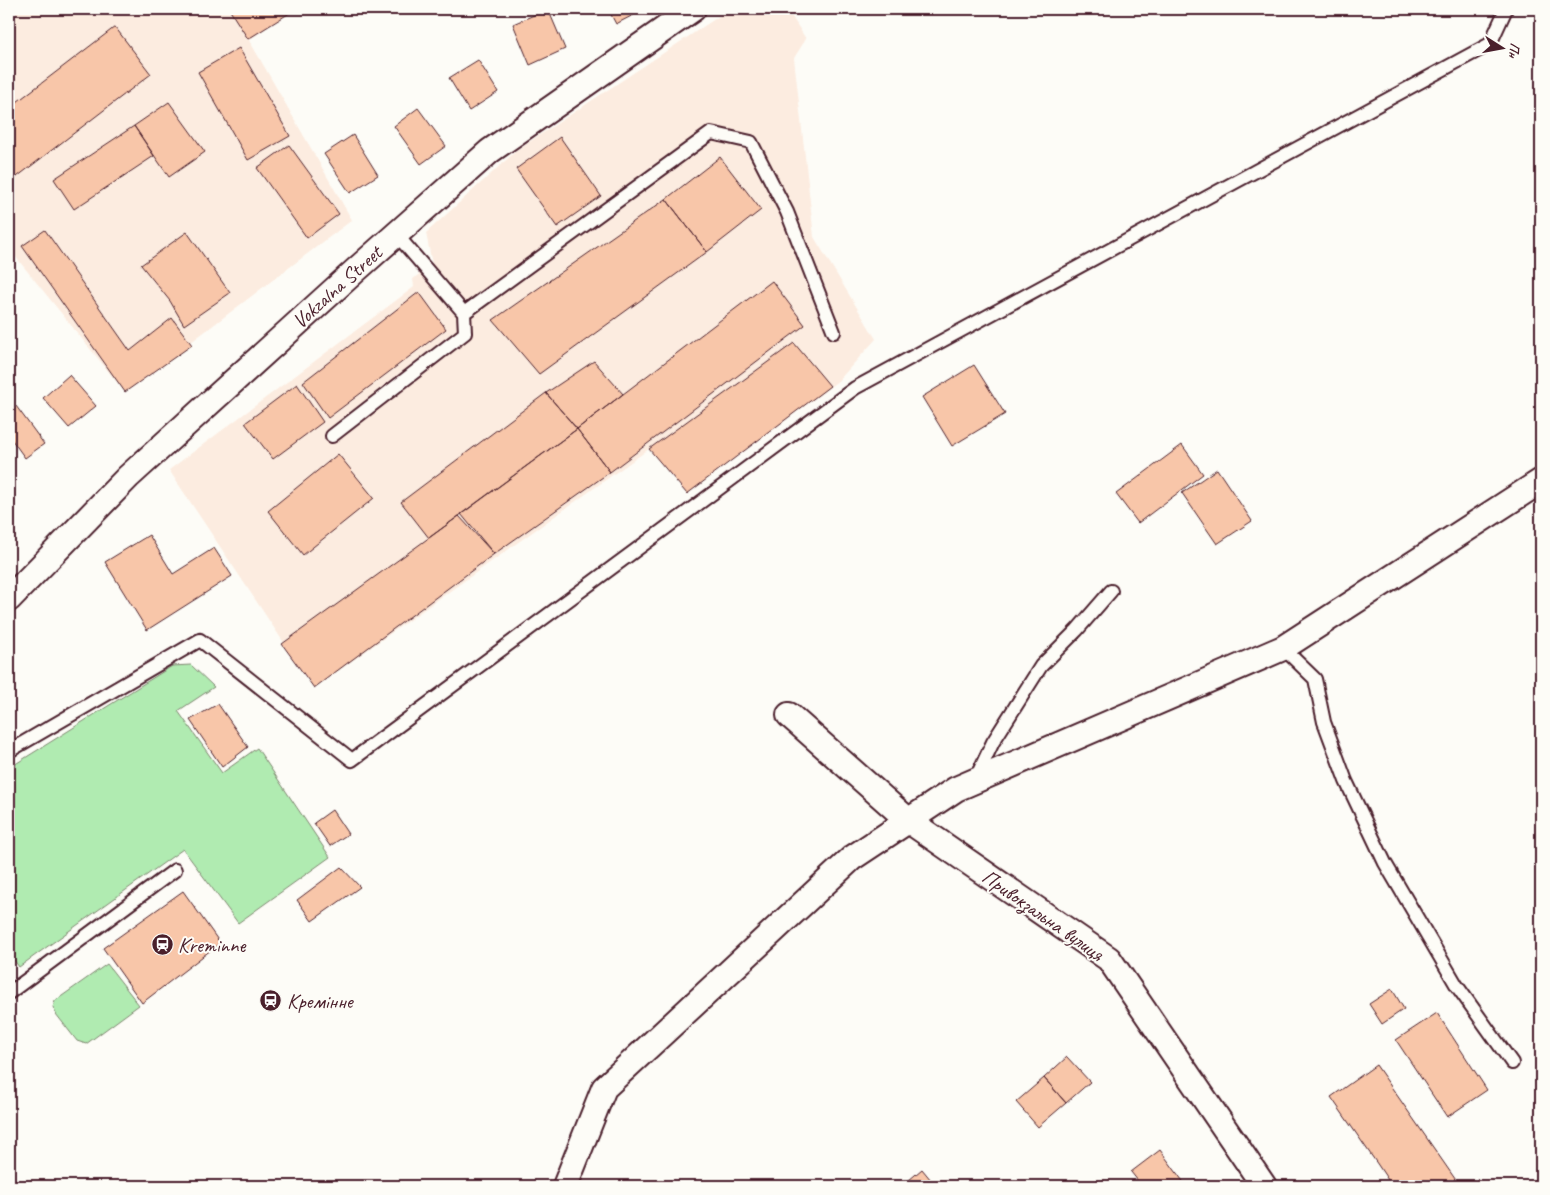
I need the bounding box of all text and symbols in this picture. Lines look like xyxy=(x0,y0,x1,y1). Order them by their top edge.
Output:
north arrow xyxy=(1478,22,1528,72)
text: Пн xyxy=(1504,42,1524,60)
street label: Vokzalna Street xyxy=(287,239,389,334)
street label: Привокзальна вулиця xyxy=(976,863,1110,968)
place label: Kreminne xyxy=(178,932,247,958)
station icon: Kreminne xyxy=(150,933,174,957)
place label: Кремінне xyxy=(287,988,355,1014)
station icon: Кремінне xyxy=(259,989,283,1013)

